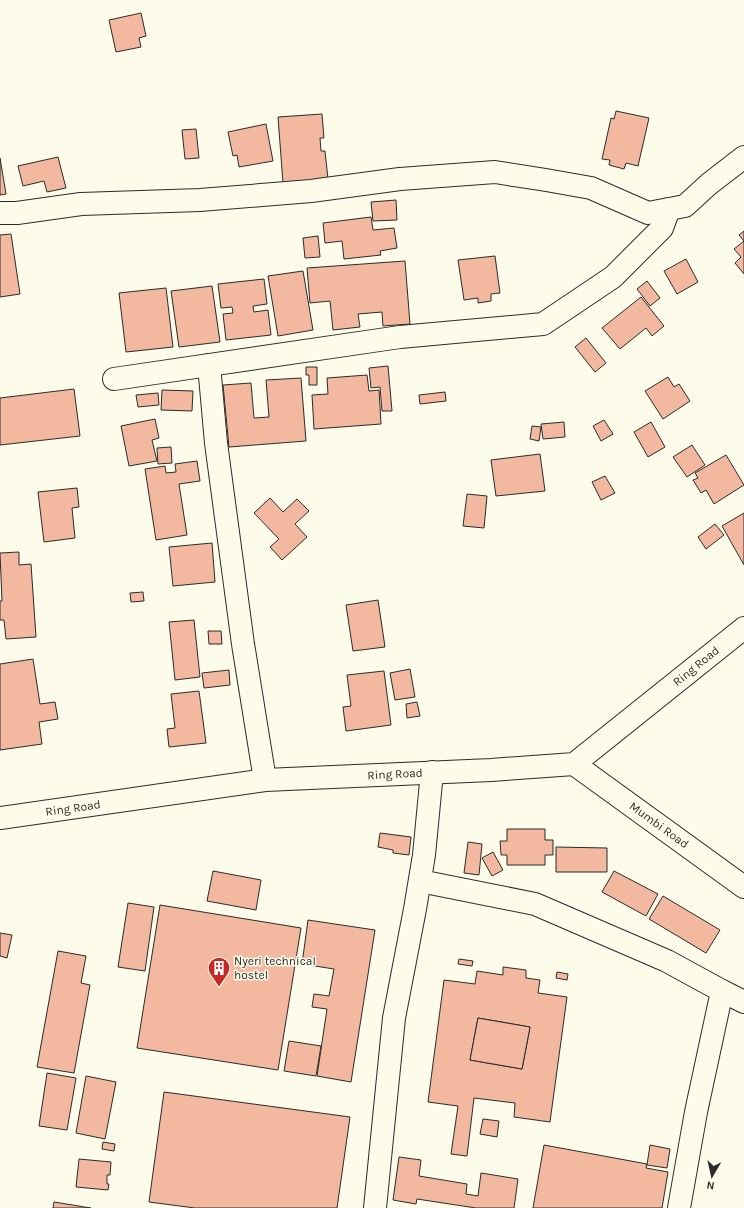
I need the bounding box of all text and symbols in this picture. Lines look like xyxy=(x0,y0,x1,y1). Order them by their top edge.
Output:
street label: Ring Road xyxy=(670,643,722,689)
street label: Ring Road xyxy=(367,766,423,782)
street label: Ring Road xyxy=(45,797,101,819)
street label: Mumbi Road xyxy=(627,799,691,851)
place label: Nyeri technical hostel xyxy=(234,954,316,982)
building icon: Nyeri technical hostel xyxy=(206,955,232,988)
north arrow xyxy=(692,1156,732,1196)
text: N xyxy=(706,1178,715,1192)

